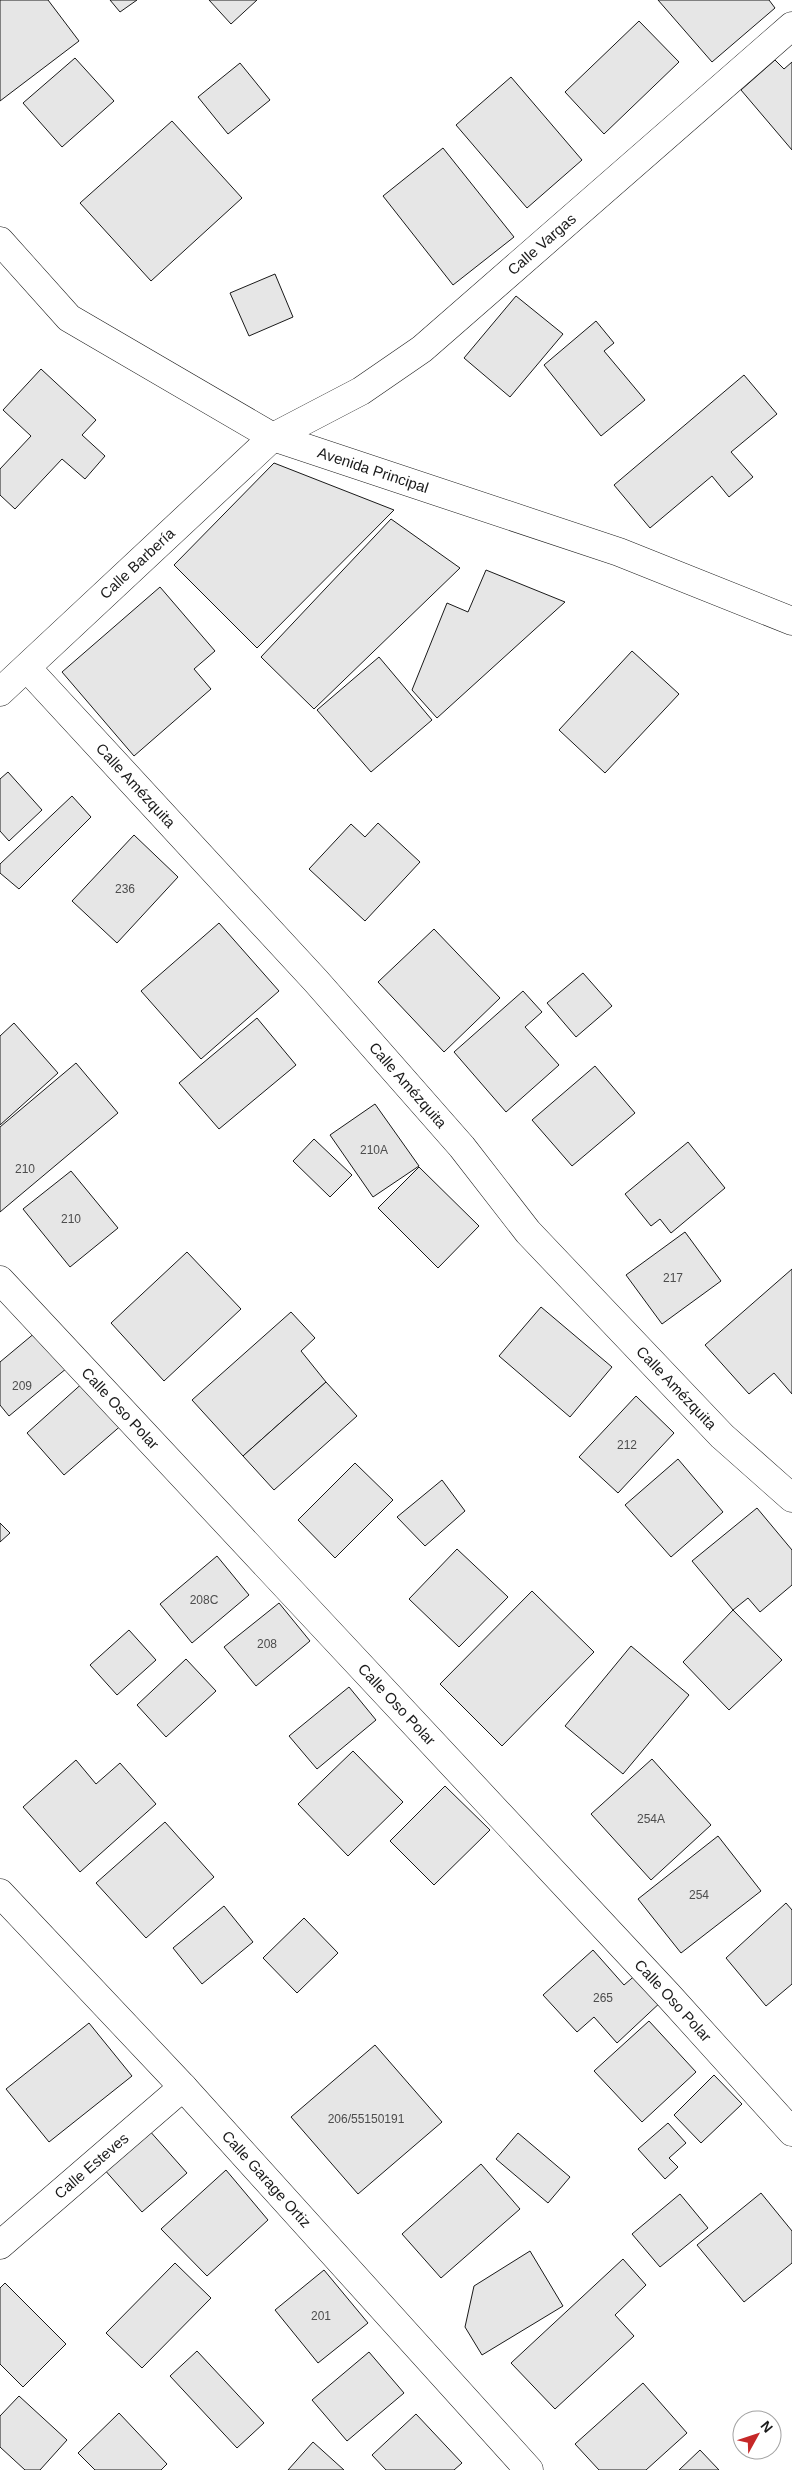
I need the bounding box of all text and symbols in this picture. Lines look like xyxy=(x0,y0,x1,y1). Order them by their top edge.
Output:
street label: Calle Vargas xyxy=(504,210,579,278)
street label: Avenida Principal xyxy=(316,443,431,496)
street label: Calle Barbería xyxy=(96,524,178,602)
street label: Calle Amézquita xyxy=(93,740,179,831)
house number: 236 xyxy=(115,882,135,896)
street label: Calle Amézquita xyxy=(366,1039,451,1132)
house number: 210A xyxy=(360,1143,388,1157)
house number: 210 xyxy=(15,1162,35,1176)
house number: 210 xyxy=(61,1212,81,1226)
house number: 217 xyxy=(663,1271,683,1285)
street label: Calle Amézquita xyxy=(633,1343,721,1433)
street label: Calle Oso Polar xyxy=(78,1364,163,1452)
house number: 209 xyxy=(12,1379,32,1393)
house number: 212 xyxy=(617,1438,637,1452)
house number: 208C xyxy=(190,1593,219,1607)
house number: 208 xyxy=(257,1637,277,1651)
street label: Calle Oso Polar xyxy=(355,1660,439,1748)
house number: 254A xyxy=(637,1812,665,1826)
house number: 254 xyxy=(689,1888,709,1902)
street label: Calle Oso Polar xyxy=(631,1956,715,2045)
house number: 265 xyxy=(593,1991,613,2005)
house number: 206/55150191 xyxy=(328,2112,405,2126)
street label: Calle Garage Ortiz xyxy=(219,2127,315,2231)
street label: Calle Esteves xyxy=(51,2129,132,2202)
house number: 201 xyxy=(311,2309,331,2323)
north arrow xyxy=(732,2410,782,2460)
text: N xyxy=(758,2418,776,2436)

